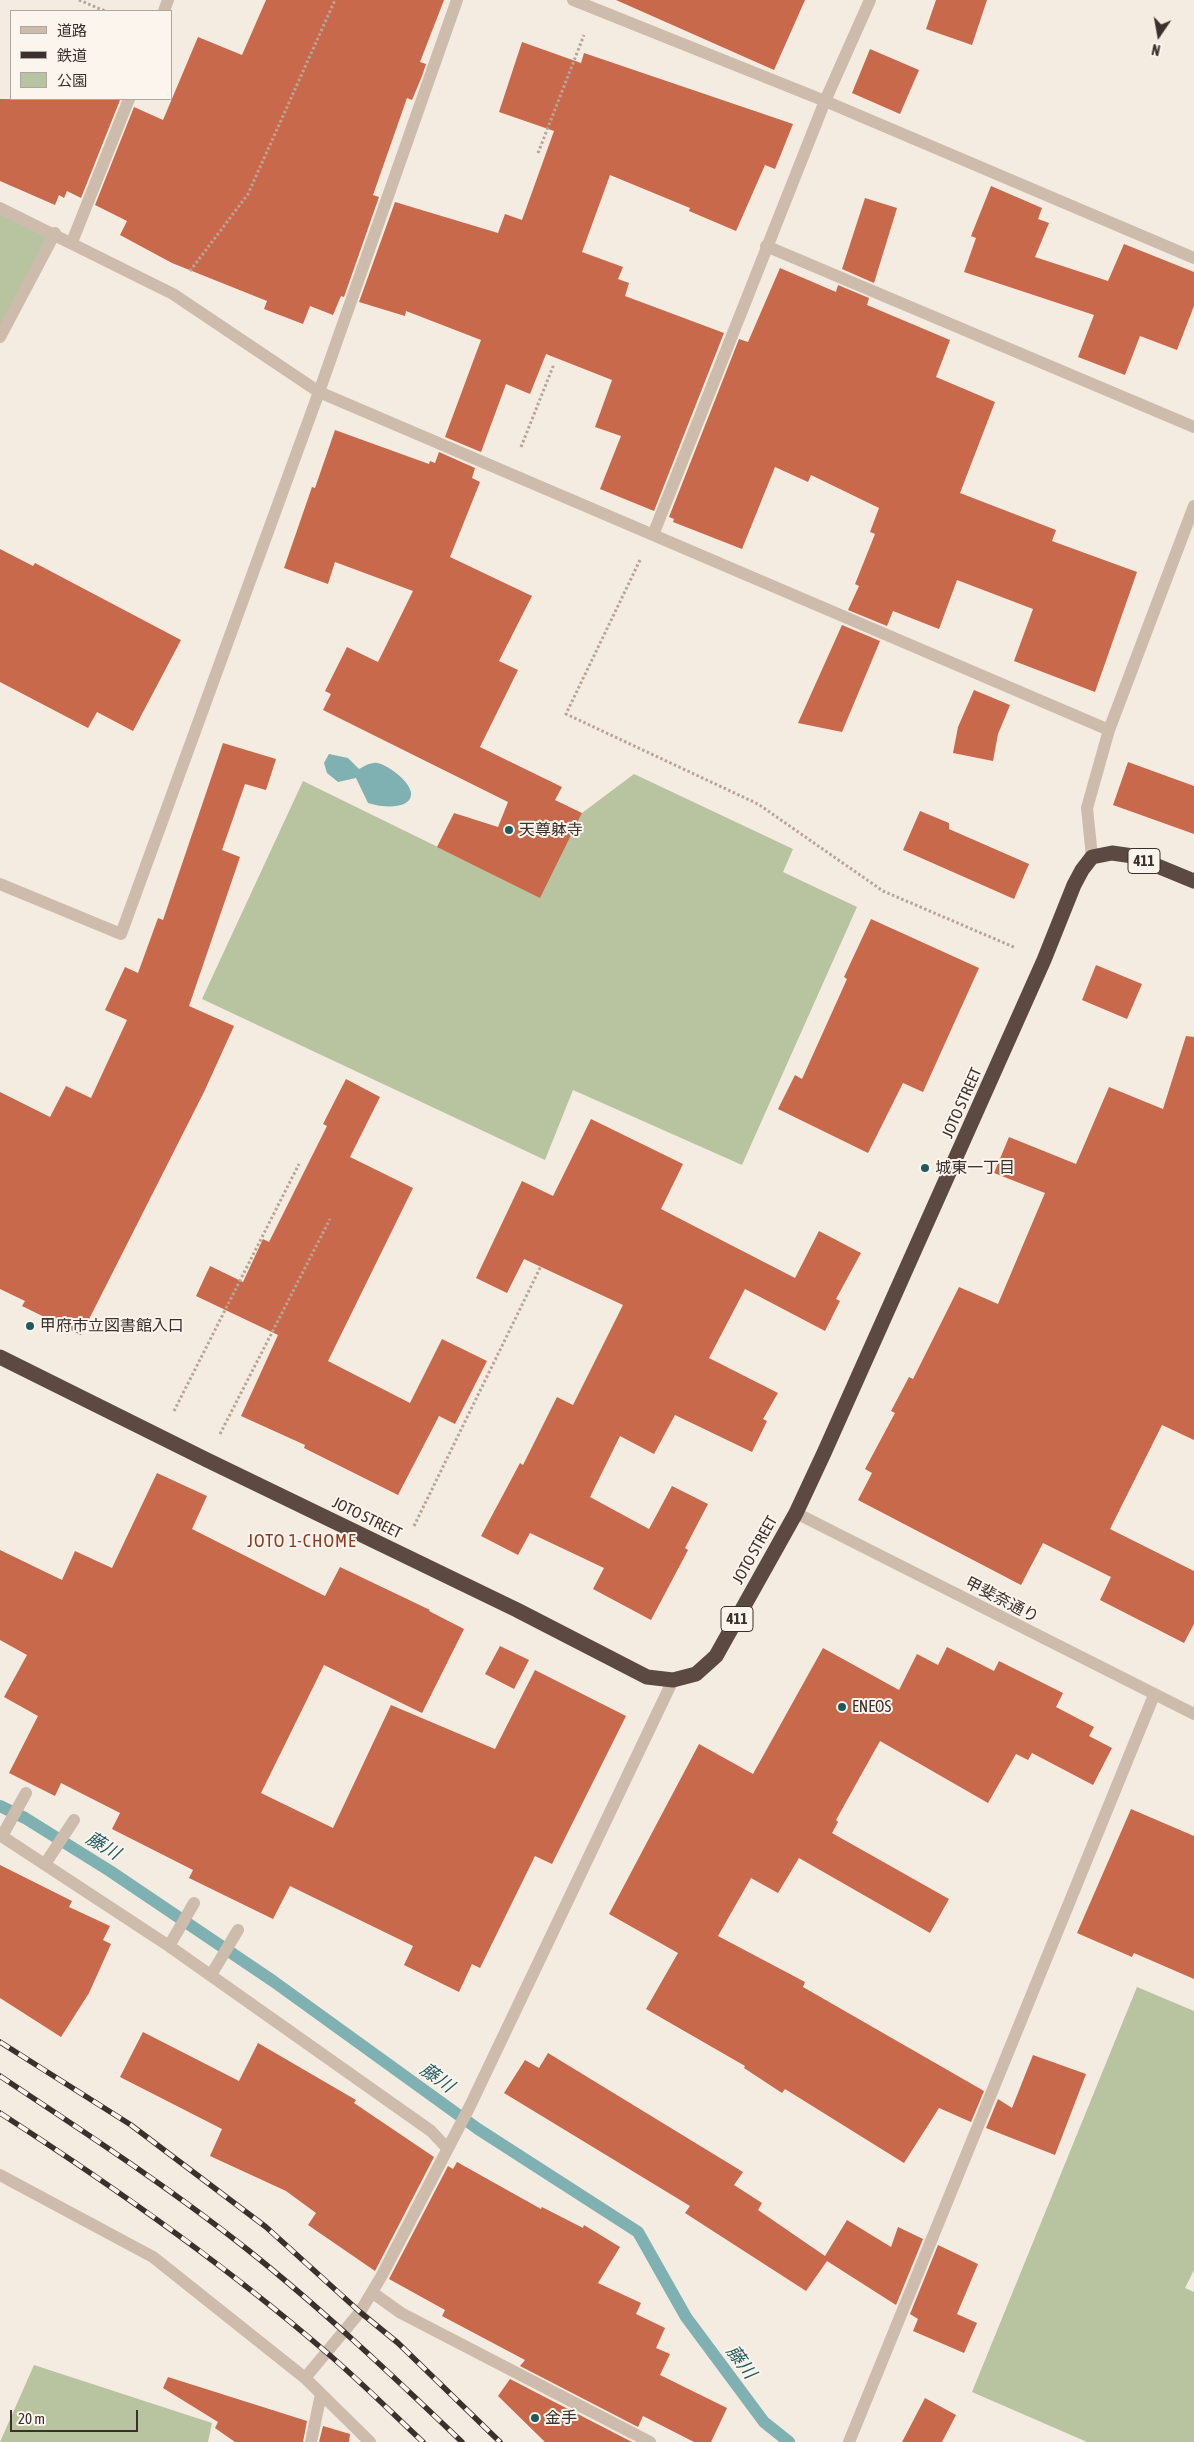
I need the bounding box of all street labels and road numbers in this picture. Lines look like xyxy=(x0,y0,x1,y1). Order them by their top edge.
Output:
road number: 411 xyxy=(1128,848,1160,874)
street label: JOTO STREET xyxy=(938,1065,986,1141)
street label: JOTO STREET xyxy=(329,1493,405,1543)
street label: JOTO STREET xyxy=(728,1513,782,1587)
street label: 甲斐奈通り xyxy=(962,1573,1042,1627)
road number: 411 xyxy=(721,1606,753,1632)

